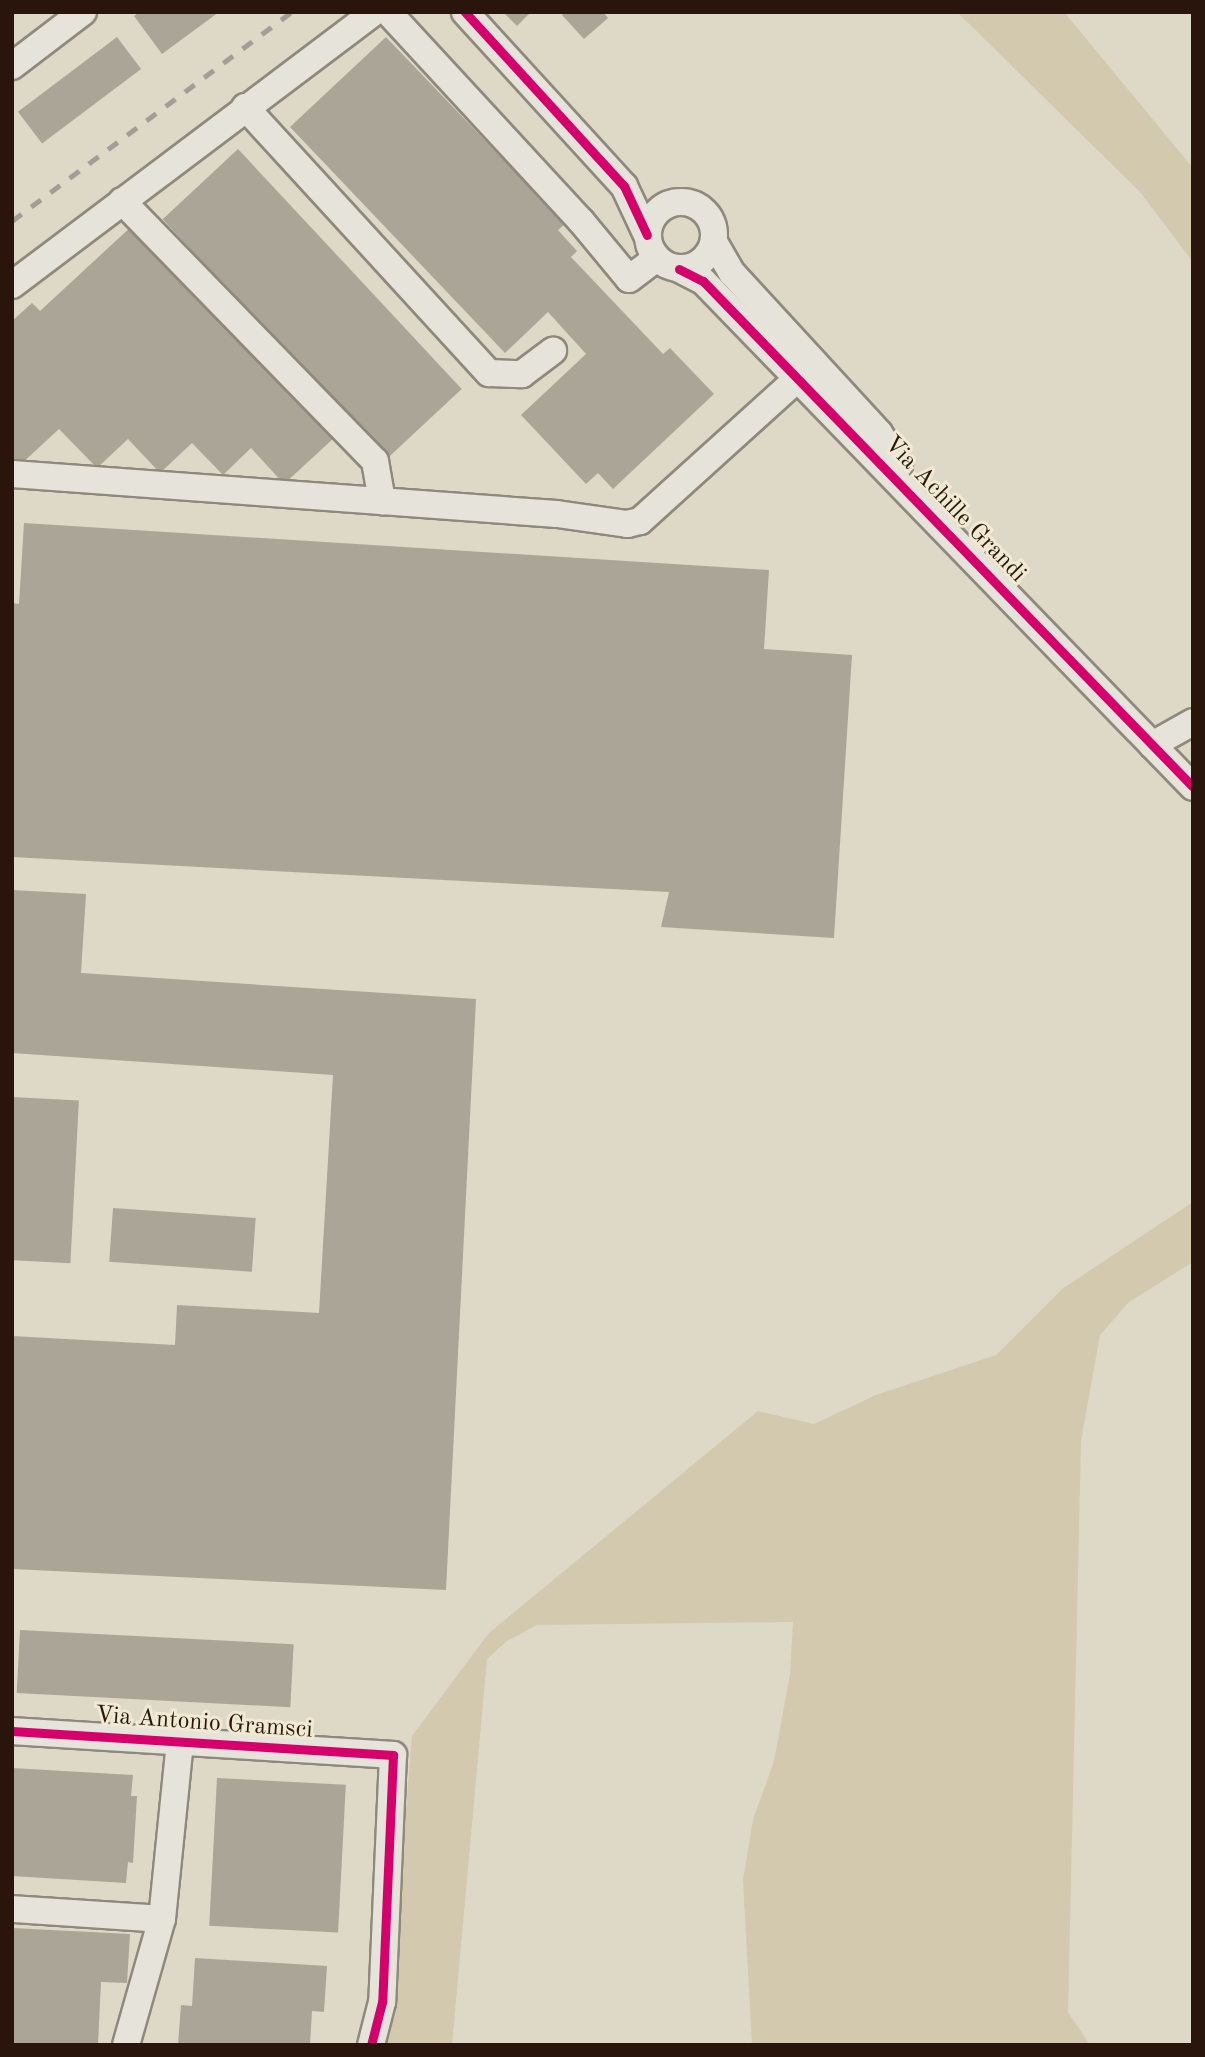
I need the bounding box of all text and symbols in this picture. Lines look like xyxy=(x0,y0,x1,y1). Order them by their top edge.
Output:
street label: Via Achille Grandi xyxy=(877,431,1031,589)
street label: Via Antonio Gramsci xyxy=(94,1702,314,1746)

